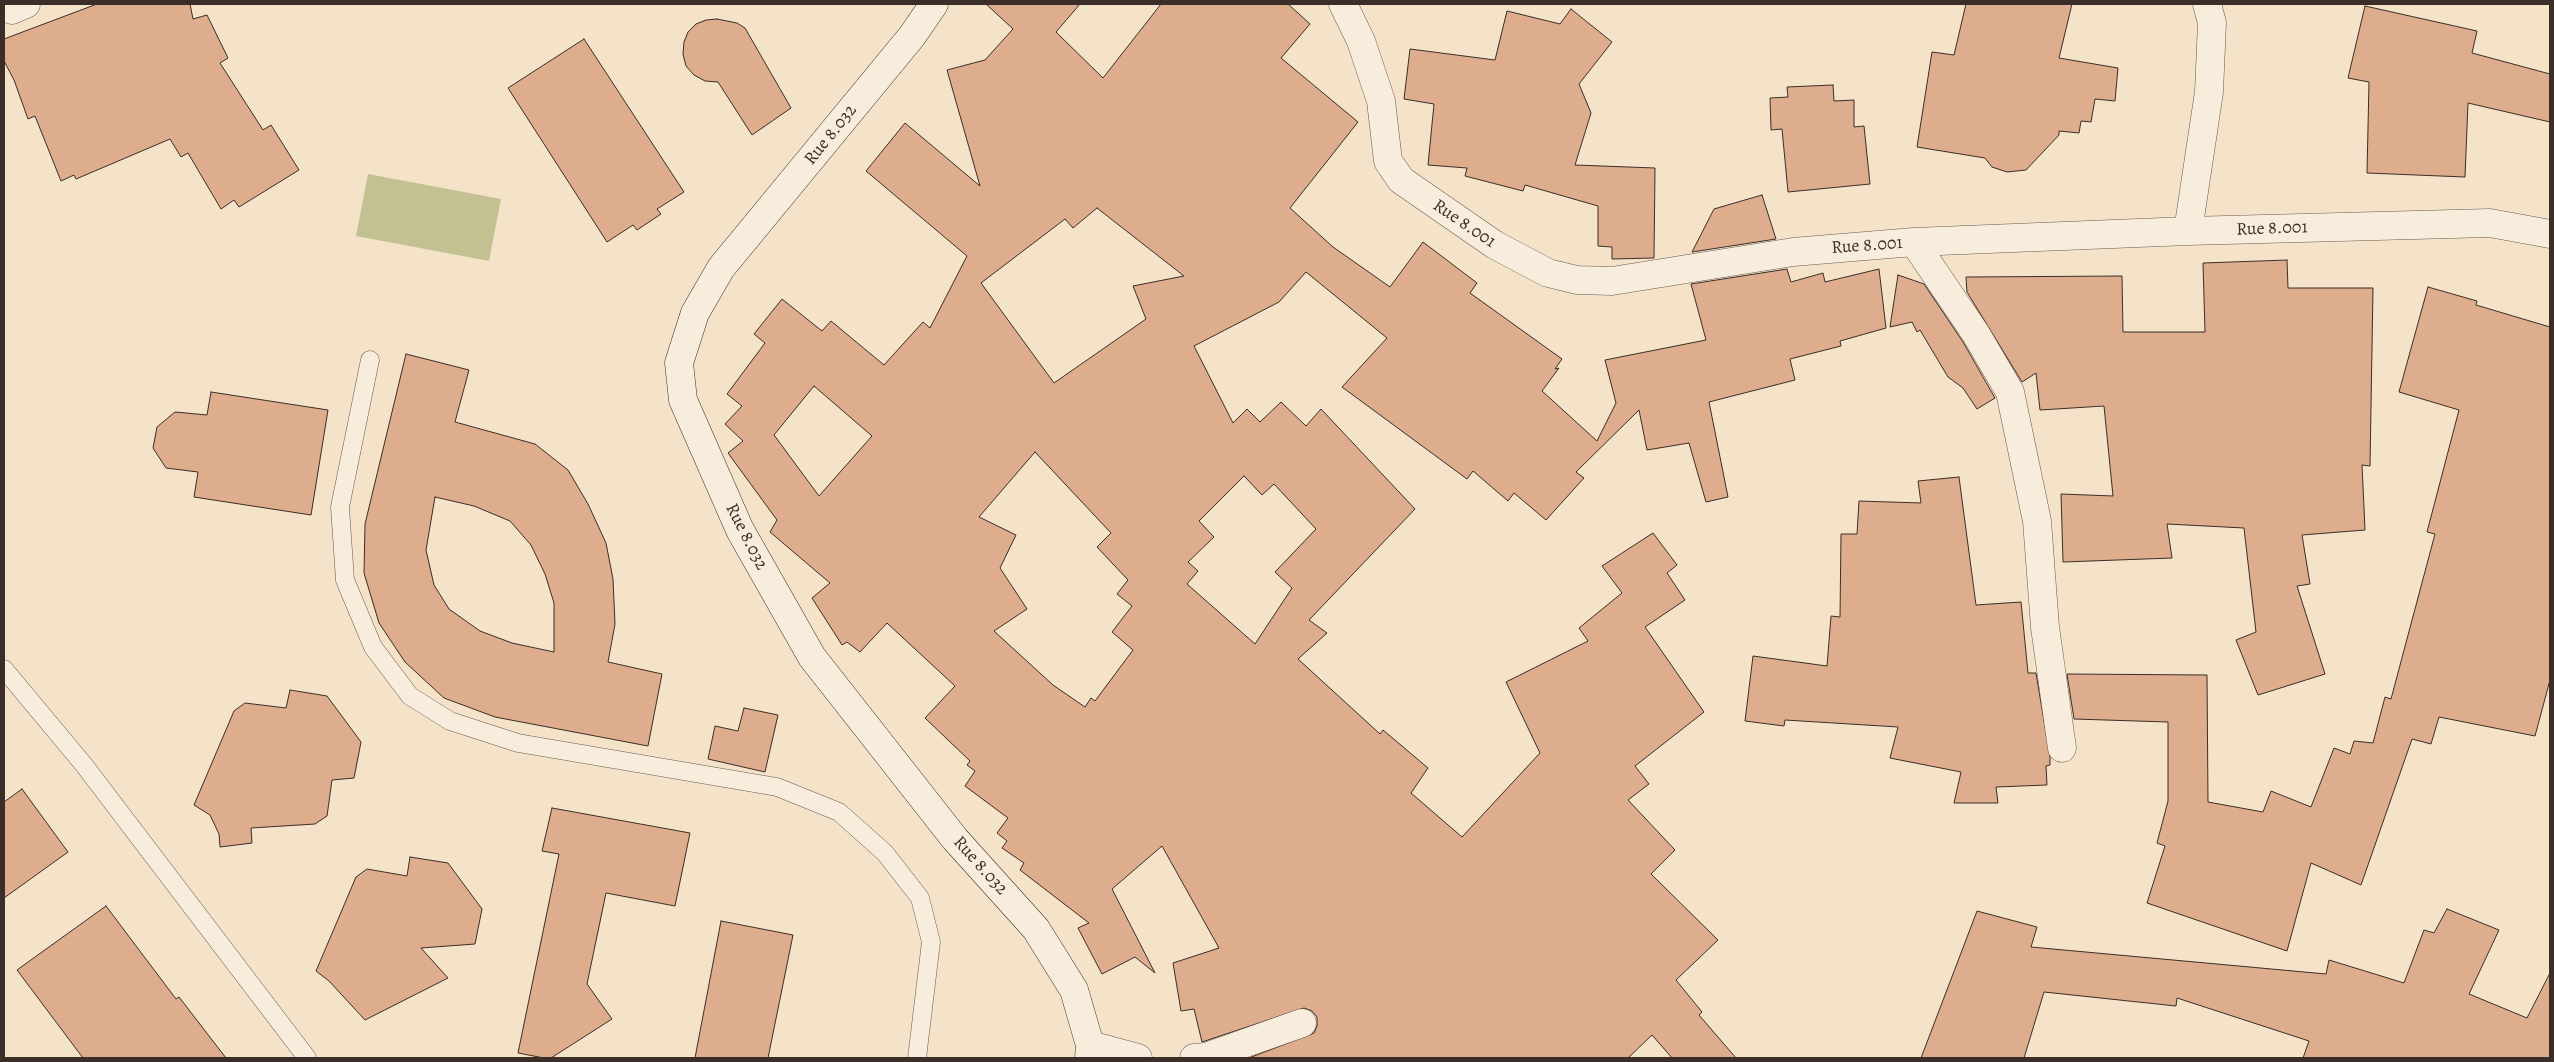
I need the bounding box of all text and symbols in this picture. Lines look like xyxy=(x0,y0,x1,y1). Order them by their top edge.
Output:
street label: Rue 8.032 xyxy=(800,100,862,170)
street label: Rue 8.001 xyxy=(1428,195,1500,253)
street label: Rue 8.001 xyxy=(2236,217,2308,241)
street label: Rue 8.001 xyxy=(1831,233,1903,259)
street label: Rue 8.032 xyxy=(720,500,772,574)
street label: Rue 8.032 xyxy=(948,832,1012,900)

